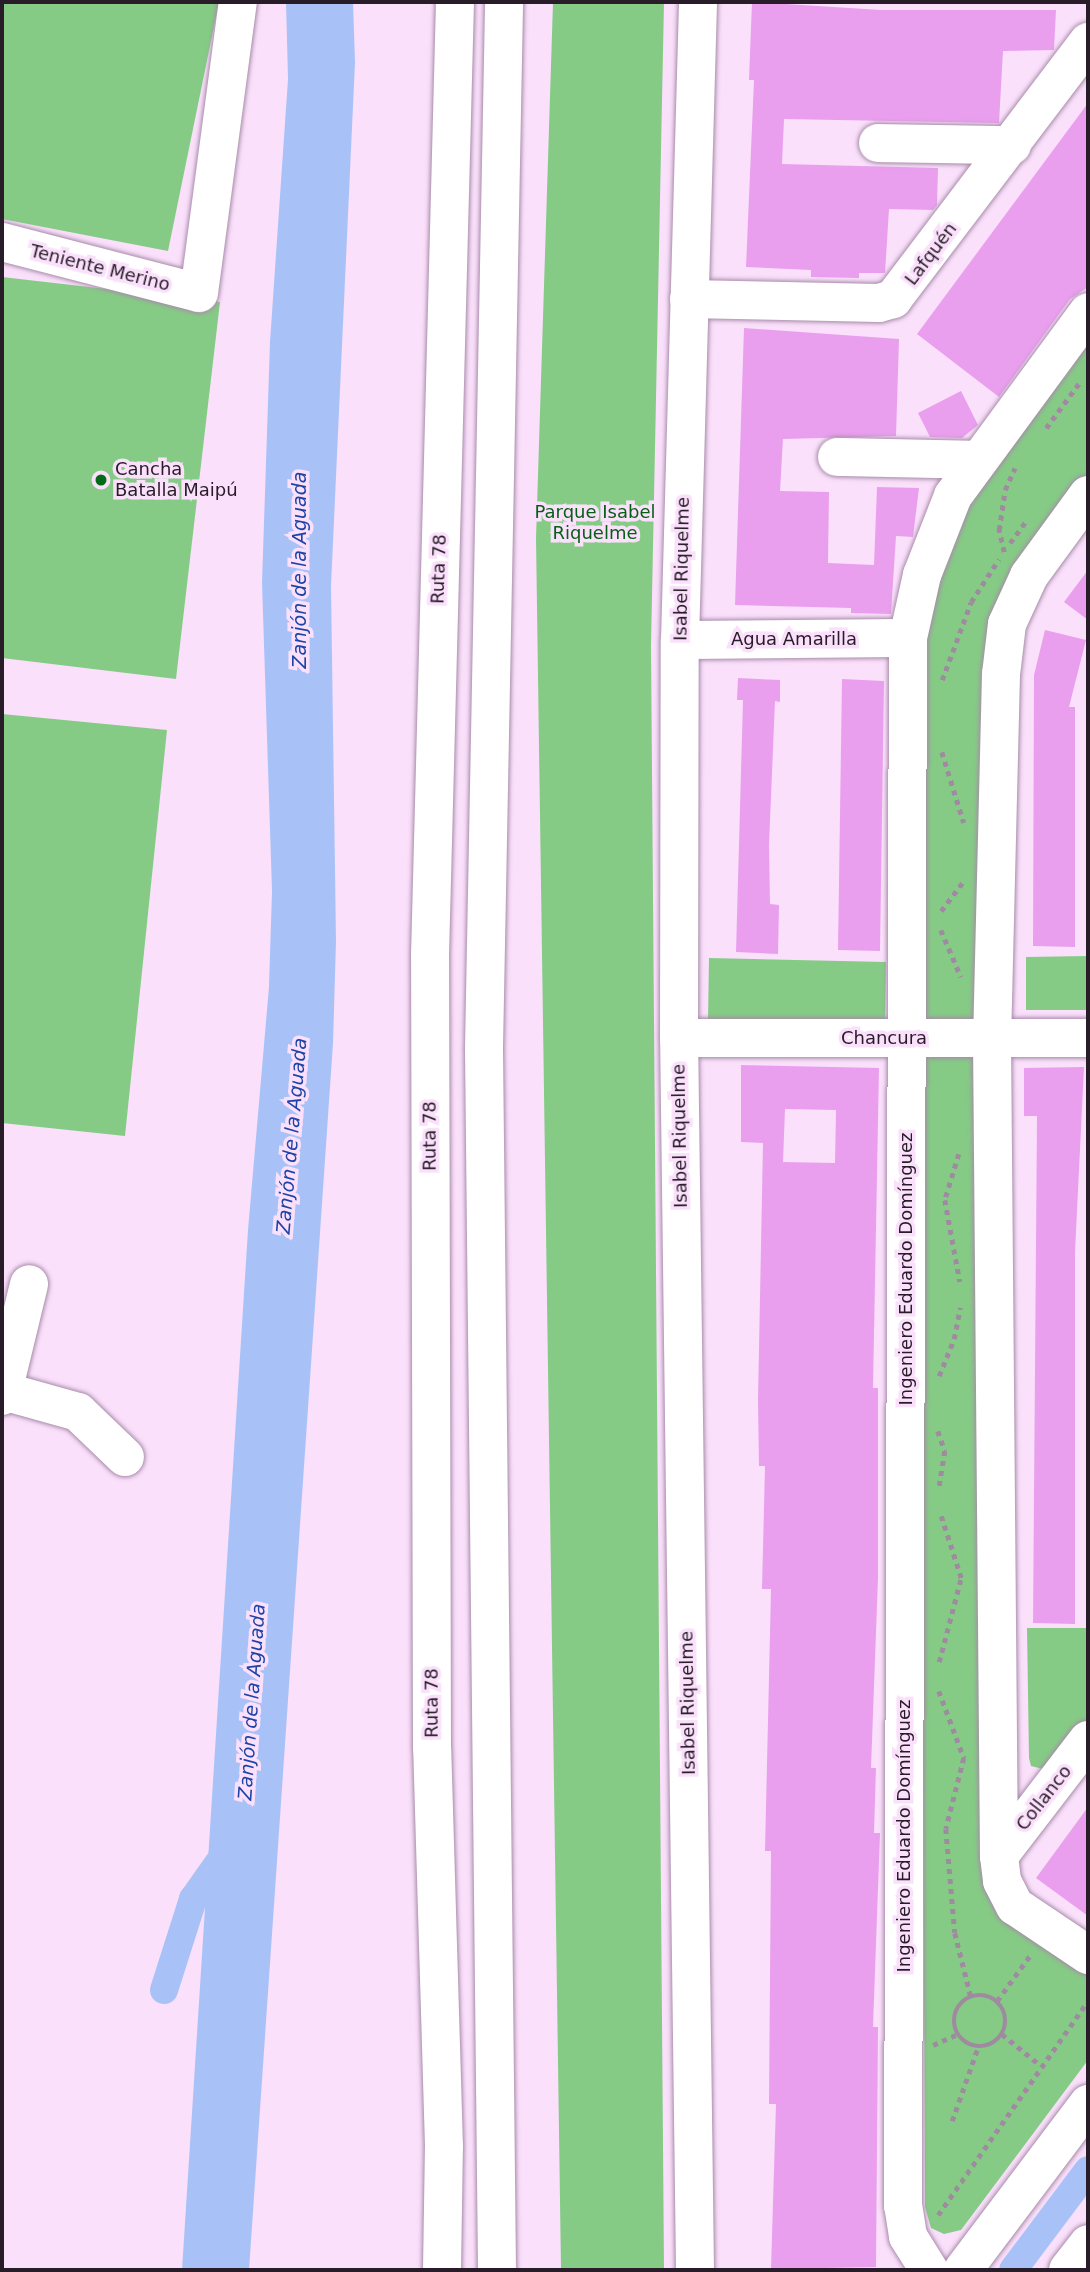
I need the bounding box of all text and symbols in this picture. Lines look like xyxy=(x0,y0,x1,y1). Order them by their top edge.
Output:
street label: Lafquén xyxy=(900,218,962,290)
street label: Teniente Merino xyxy=(28,240,172,296)
place label: Cancha Batalla Maipú xyxy=(115,459,238,502)
marker: Cancha Batalla Maipú xyxy=(93,472,109,488)
water label: Zanjón de la Aguada xyxy=(289,472,311,668)
street label: Isabel Riquelme xyxy=(670,497,694,641)
park label: Parque Isabel Riquelme xyxy=(534,502,656,544)
street label: Ruta 78 xyxy=(427,534,451,604)
street label: Agua Amarilla xyxy=(731,628,857,650)
street label: Chancura xyxy=(841,1027,927,1049)
water label: Zanjón de la Aguada xyxy=(272,1037,312,1235)
street label: Isabel Riquelme xyxy=(668,1064,692,1208)
street label: Ruta 78 xyxy=(419,1101,441,1171)
street label: Ingeniero Eduardo Domínguez xyxy=(895,1132,917,1406)
water label: Zanjón de la Aguada xyxy=(234,1603,270,1801)
street label: Isabel Riquelme xyxy=(676,1631,700,1775)
street label: Ruta 78 xyxy=(421,1668,443,1738)
street label: Ingeniero Eduardo Domínguez xyxy=(893,1699,915,1973)
street label: Collanco xyxy=(1012,1761,1076,1835)

